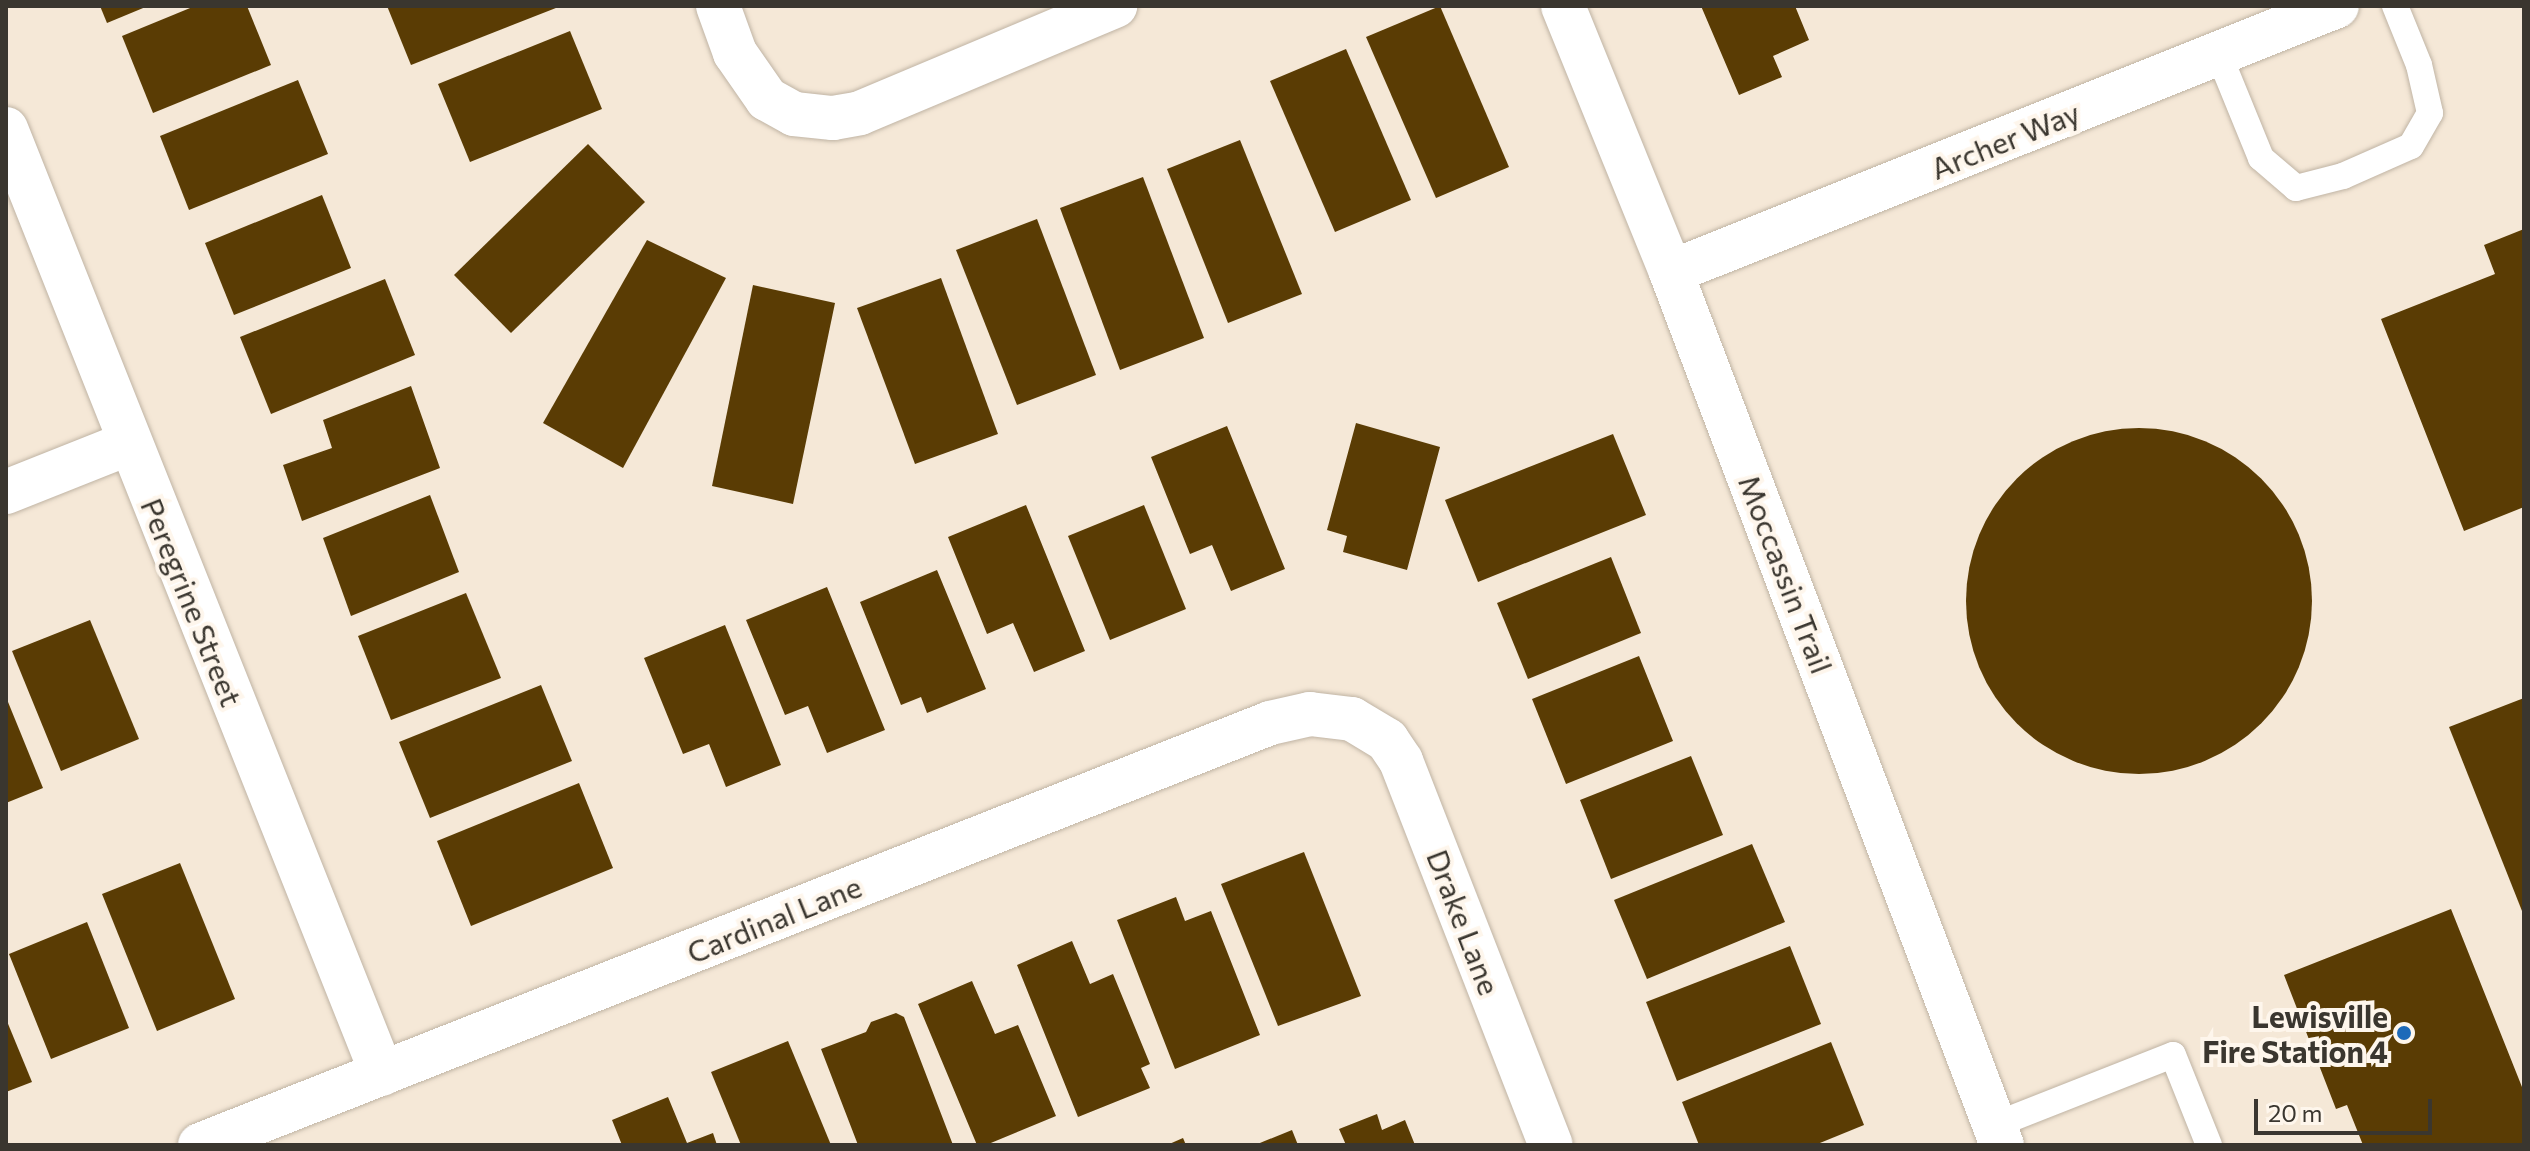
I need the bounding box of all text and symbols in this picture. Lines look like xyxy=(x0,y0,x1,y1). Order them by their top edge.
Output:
street label: Archer Way xyxy=(1925,94,2085,186)
street label: Moccassin Trail xyxy=(1732,470,1840,678)
street label: Peregrine Street xyxy=(134,493,250,711)
street label: Drake Lane xyxy=(1420,844,1508,1000)
street label: Cardinal Lane xyxy=(682,868,866,970)
place label: Lewisville Fire Station 4 xyxy=(2202,998,2388,1068)
marker: Lewisville Fire Station 4 xyxy=(2395,1024,2413,1042)
scale bar xyxy=(2258,1083,2436,1133)
text: 20 m xyxy=(2268,1098,2322,1127)

